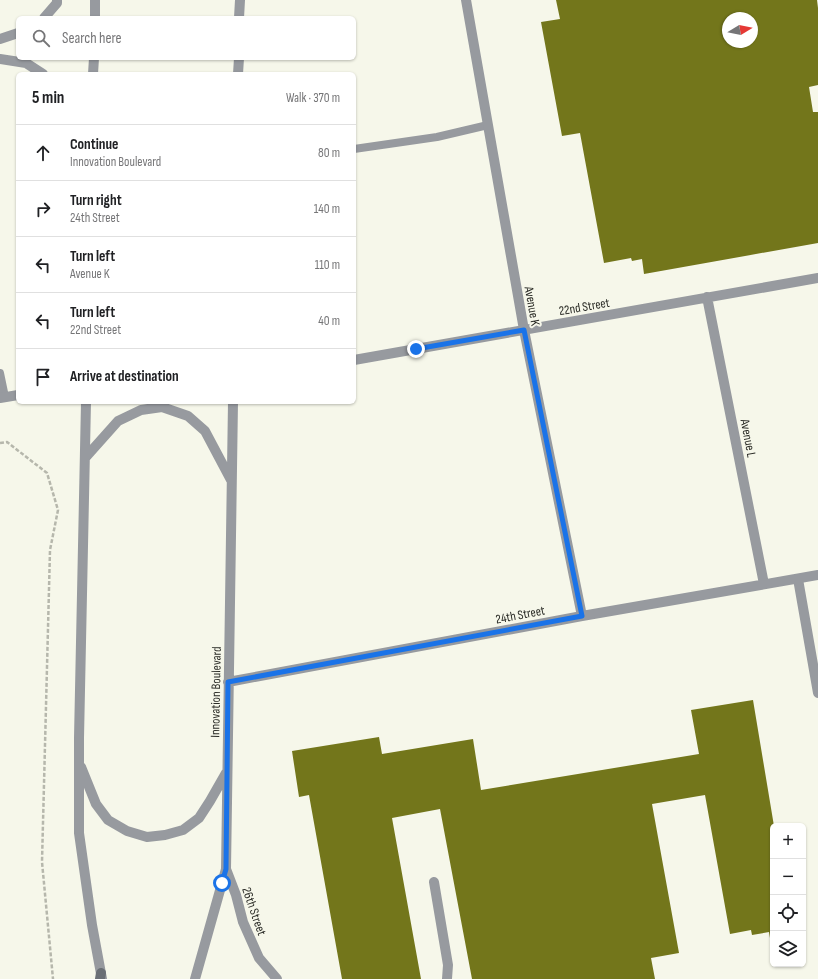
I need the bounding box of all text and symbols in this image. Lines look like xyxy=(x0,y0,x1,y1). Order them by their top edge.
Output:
north arrow xyxy=(722,12,758,48)
search box xyxy=(16,16,356,60)
icon: search xyxy=(30,27,52,49)
text: Search here xyxy=(62,29,122,48)
text: 5 min xyxy=(32,88,64,108)
text: Walk · 370 m xyxy=(286,90,340,106)
text: Continue xyxy=(70,135,119,154)
icon: ahead xyxy=(32,142,54,164)
text: 80 m xyxy=(318,145,340,161)
text: Innovation Boulevard xyxy=(70,154,161,170)
text: Turn right xyxy=(70,191,122,210)
icon: right xyxy=(32,198,54,220)
text: 140 m xyxy=(314,201,340,217)
text: 24th Street xyxy=(70,210,120,226)
text: Turn left xyxy=(70,247,115,266)
icon: left xyxy=(32,254,54,276)
text: 110 m xyxy=(315,257,340,273)
text: Avenue K xyxy=(70,266,110,282)
street label: Avenue K xyxy=(521,284,543,327)
street label: 22nd Street xyxy=(558,295,611,319)
text: Turn left xyxy=(70,303,115,322)
icon: left xyxy=(32,310,54,332)
text: 40 m xyxy=(318,313,340,329)
text: 22nd Street xyxy=(70,322,121,338)
route end xyxy=(407,340,425,358)
icon: arrive xyxy=(32,366,54,388)
text: Arrive at destination xyxy=(70,367,179,386)
street label: Avenue L xyxy=(736,417,760,459)
street label: 24th Street xyxy=(494,602,546,628)
street label: Innovation Boulevard xyxy=(207,646,225,738)
map controls xyxy=(770,823,806,967)
button: + xyxy=(770,823,806,859)
button: − xyxy=(770,859,806,895)
route start xyxy=(213,874,231,892)
street label: 26th Street xyxy=(238,885,270,938)
button: locate xyxy=(770,895,806,931)
button: layers xyxy=(770,931,806,967)

